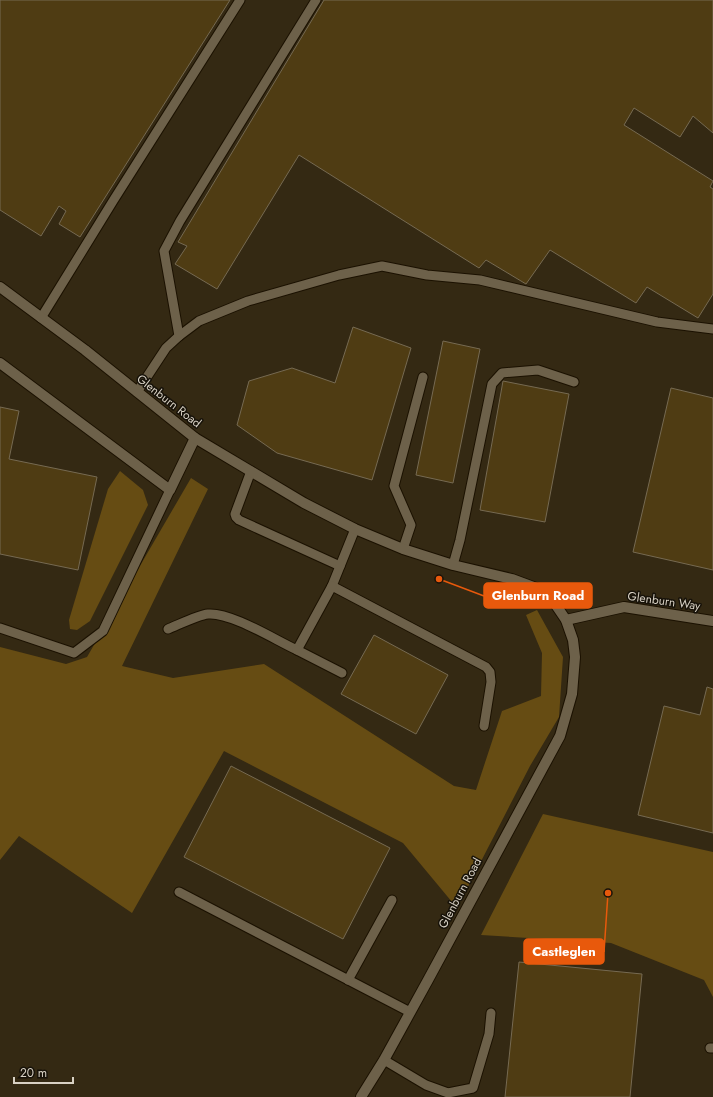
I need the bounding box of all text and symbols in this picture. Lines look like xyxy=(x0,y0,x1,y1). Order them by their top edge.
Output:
street label: Glenburn Road xyxy=(133,370,205,432)
callout: Glenburn Road xyxy=(484,583,592,608)
text: Glenburn Road xyxy=(492,586,584,605)
street label: Glenburn Way xyxy=(626,587,702,615)
street label: Glenburn Road xyxy=(434,855,486,931)
callout: Castleglen xyxy=(524,939,604,964)
text: Castleglen xyxy=(532,942,596,961)
scale bar xyxy=(14,1059,73,1085)
text: 20 m xyxy=(20,1064,47,1082)

